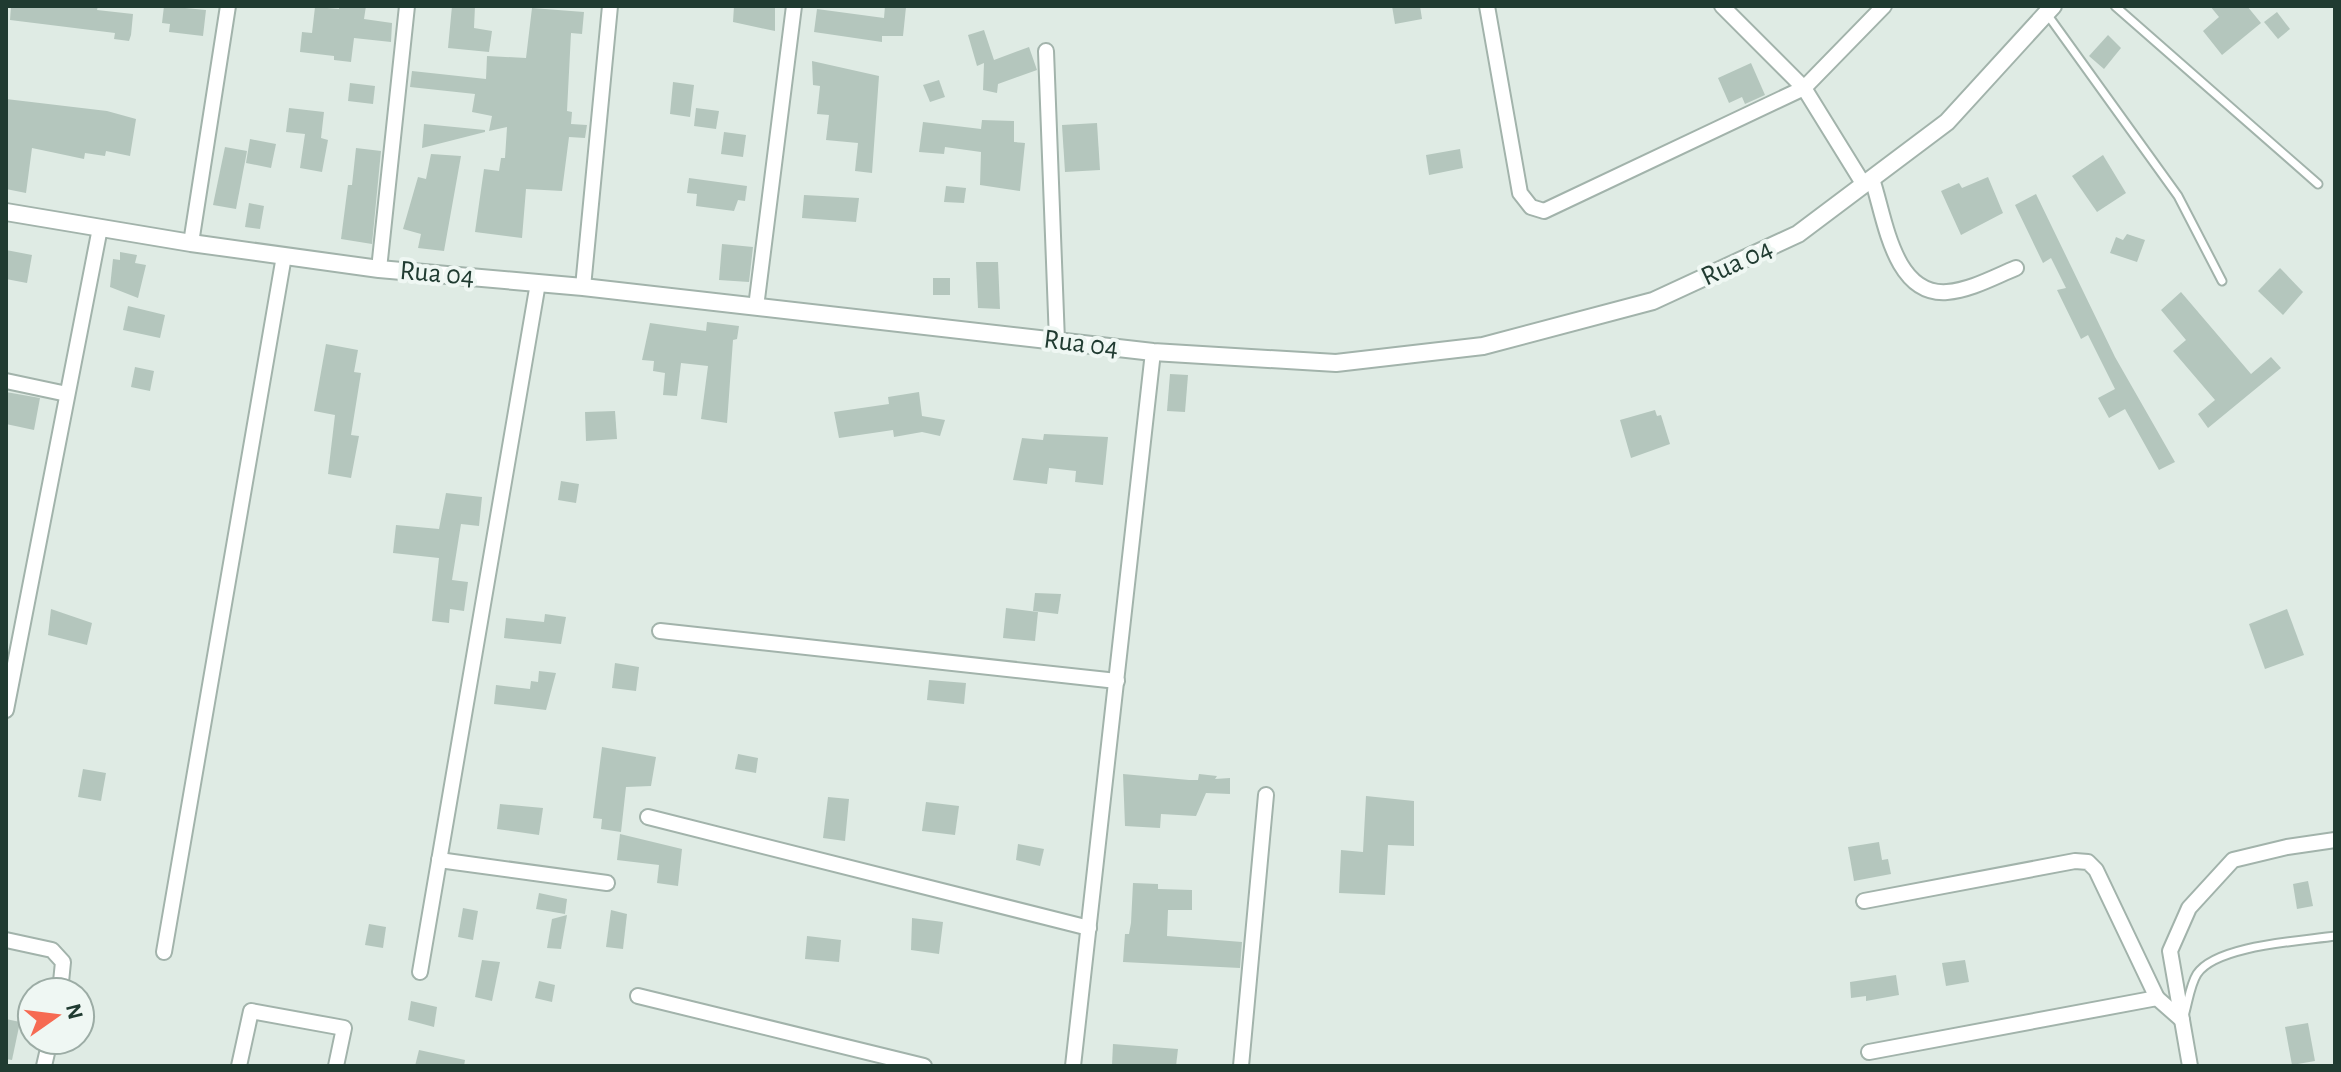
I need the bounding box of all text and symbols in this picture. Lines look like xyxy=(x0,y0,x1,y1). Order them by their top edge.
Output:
street label: Rua 04 xyxy=(1697,234,1777,292)
street label: Rua 04 xyxy=(398,257,476,291)
street label: Rua 04 xyxy=(1042,326,1120,362)
north arrow xyxy=(16,976,96,1056)
text: N xyxy=(62,1001,87,1021)

